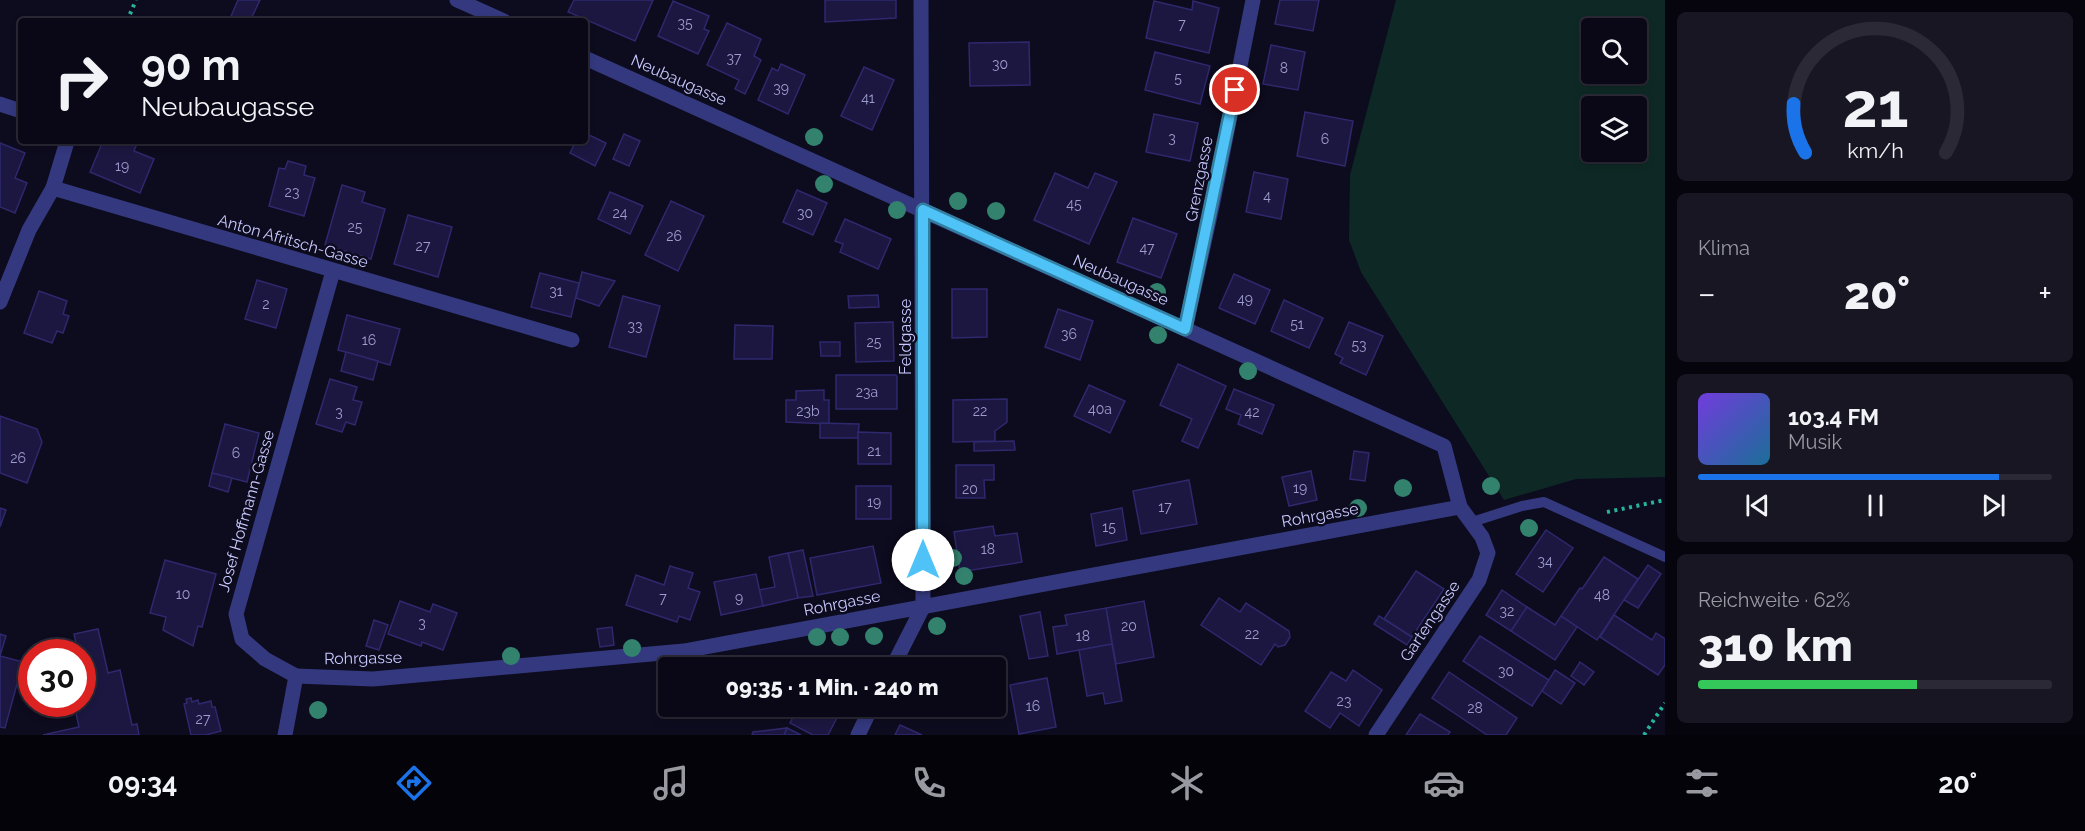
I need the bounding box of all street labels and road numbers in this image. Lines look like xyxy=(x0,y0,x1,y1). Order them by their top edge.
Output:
street label: Neubaugasse xyxy=(628,50,730,110)
street label: Grenzgasse xyxy=(1181,135,1217,223)
street label: Anton Afritsch-Gasse xyxy=(216,210,370,272)
street label: Neubaugasse xyxy=(1070,250,1172,310)
street label: Feldgasse xyxy=(896,299,915,375)
street label: Josef Hoffmann-Gasse xyxy=(214,428,278,594)
street label: Rohrgasse xyxy=(1280,499,1360,531)
street label: Gartengasse xyxy=(1396,577,1464,665)
street label: Rohrgasse xyxy=(802,586,882,620)
street label: Rohrgasse xyxy=(324,648,402,668)

